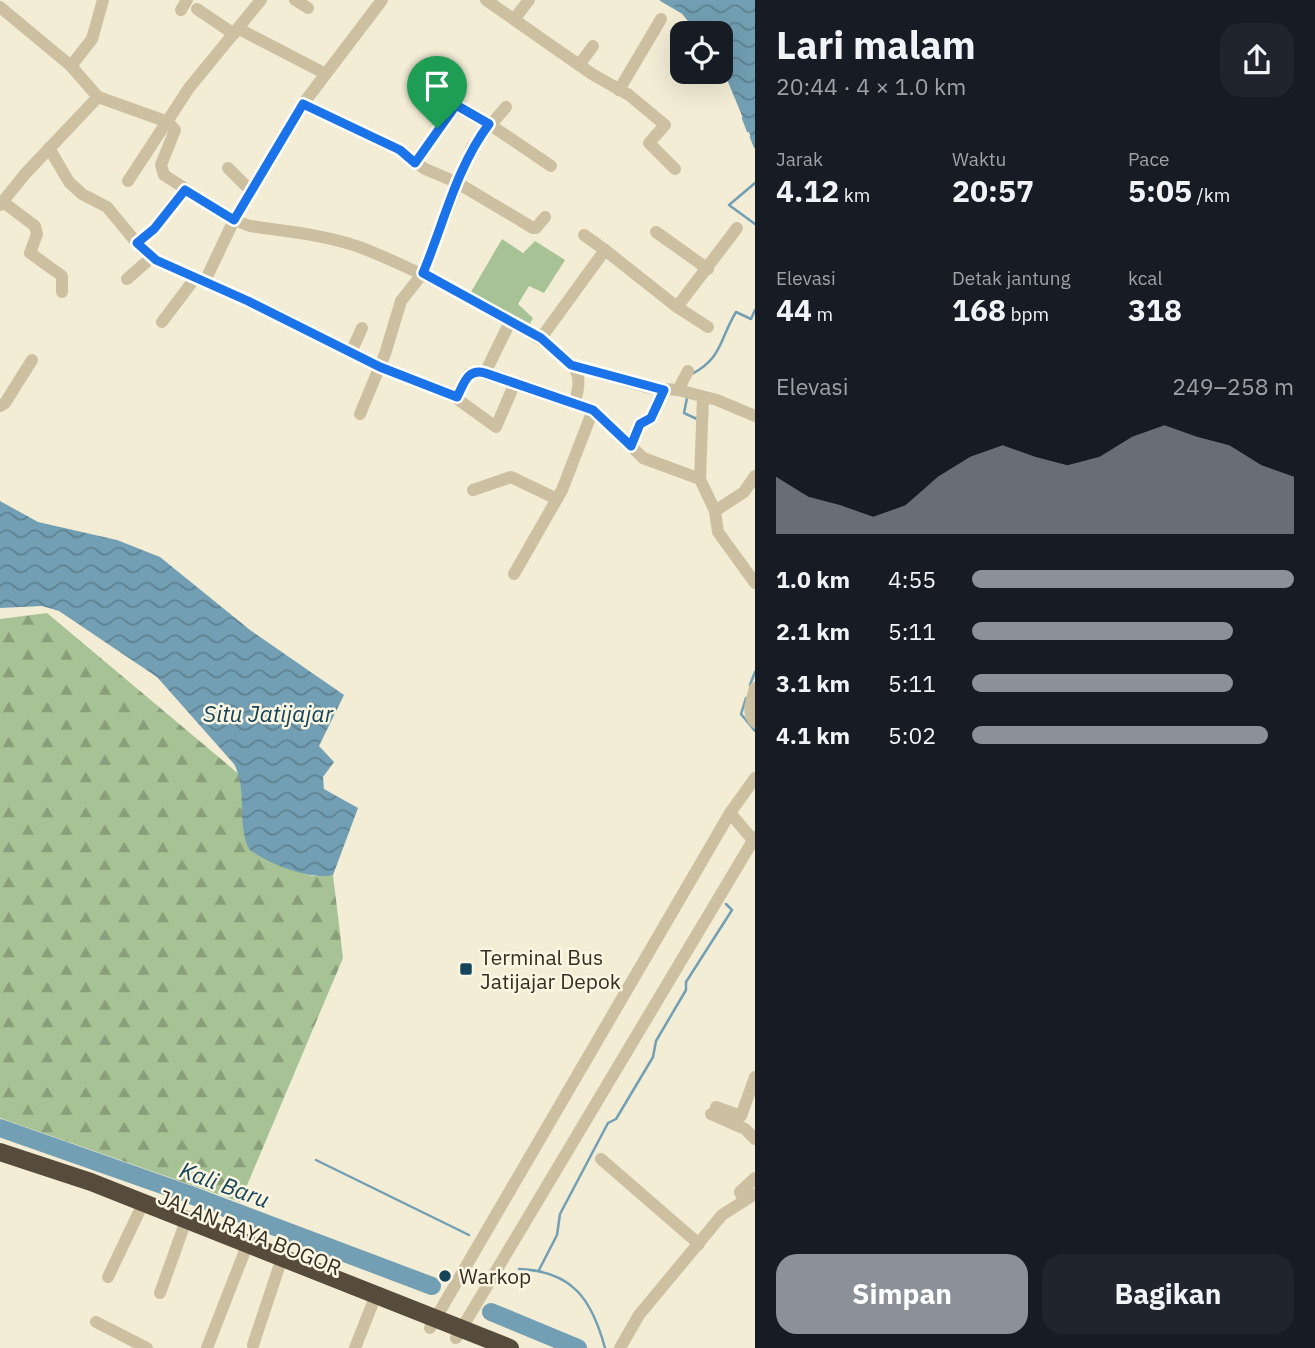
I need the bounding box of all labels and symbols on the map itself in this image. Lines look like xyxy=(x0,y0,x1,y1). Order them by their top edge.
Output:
pin xyxy=(407,56,467,128)
water label: Situ Jatijajar xyxy=(203,698,334,728)
place label: Terminal Bus Jatijajar Depok xyxy=(480,943,621,995)
marker: Terminal Bus Jatijajar Depok xyxy=(458,961,474,977)
water label: Kali Baru xyxy=(176,1154,274,1214)
street label: JALAN RAYA BOGOR xyxy=(154,1182,346,1282)
place label: Warkop xyxy=(459,1262,531,1290)
marker: Warkop xyxy=(437,1268,453,1284)

